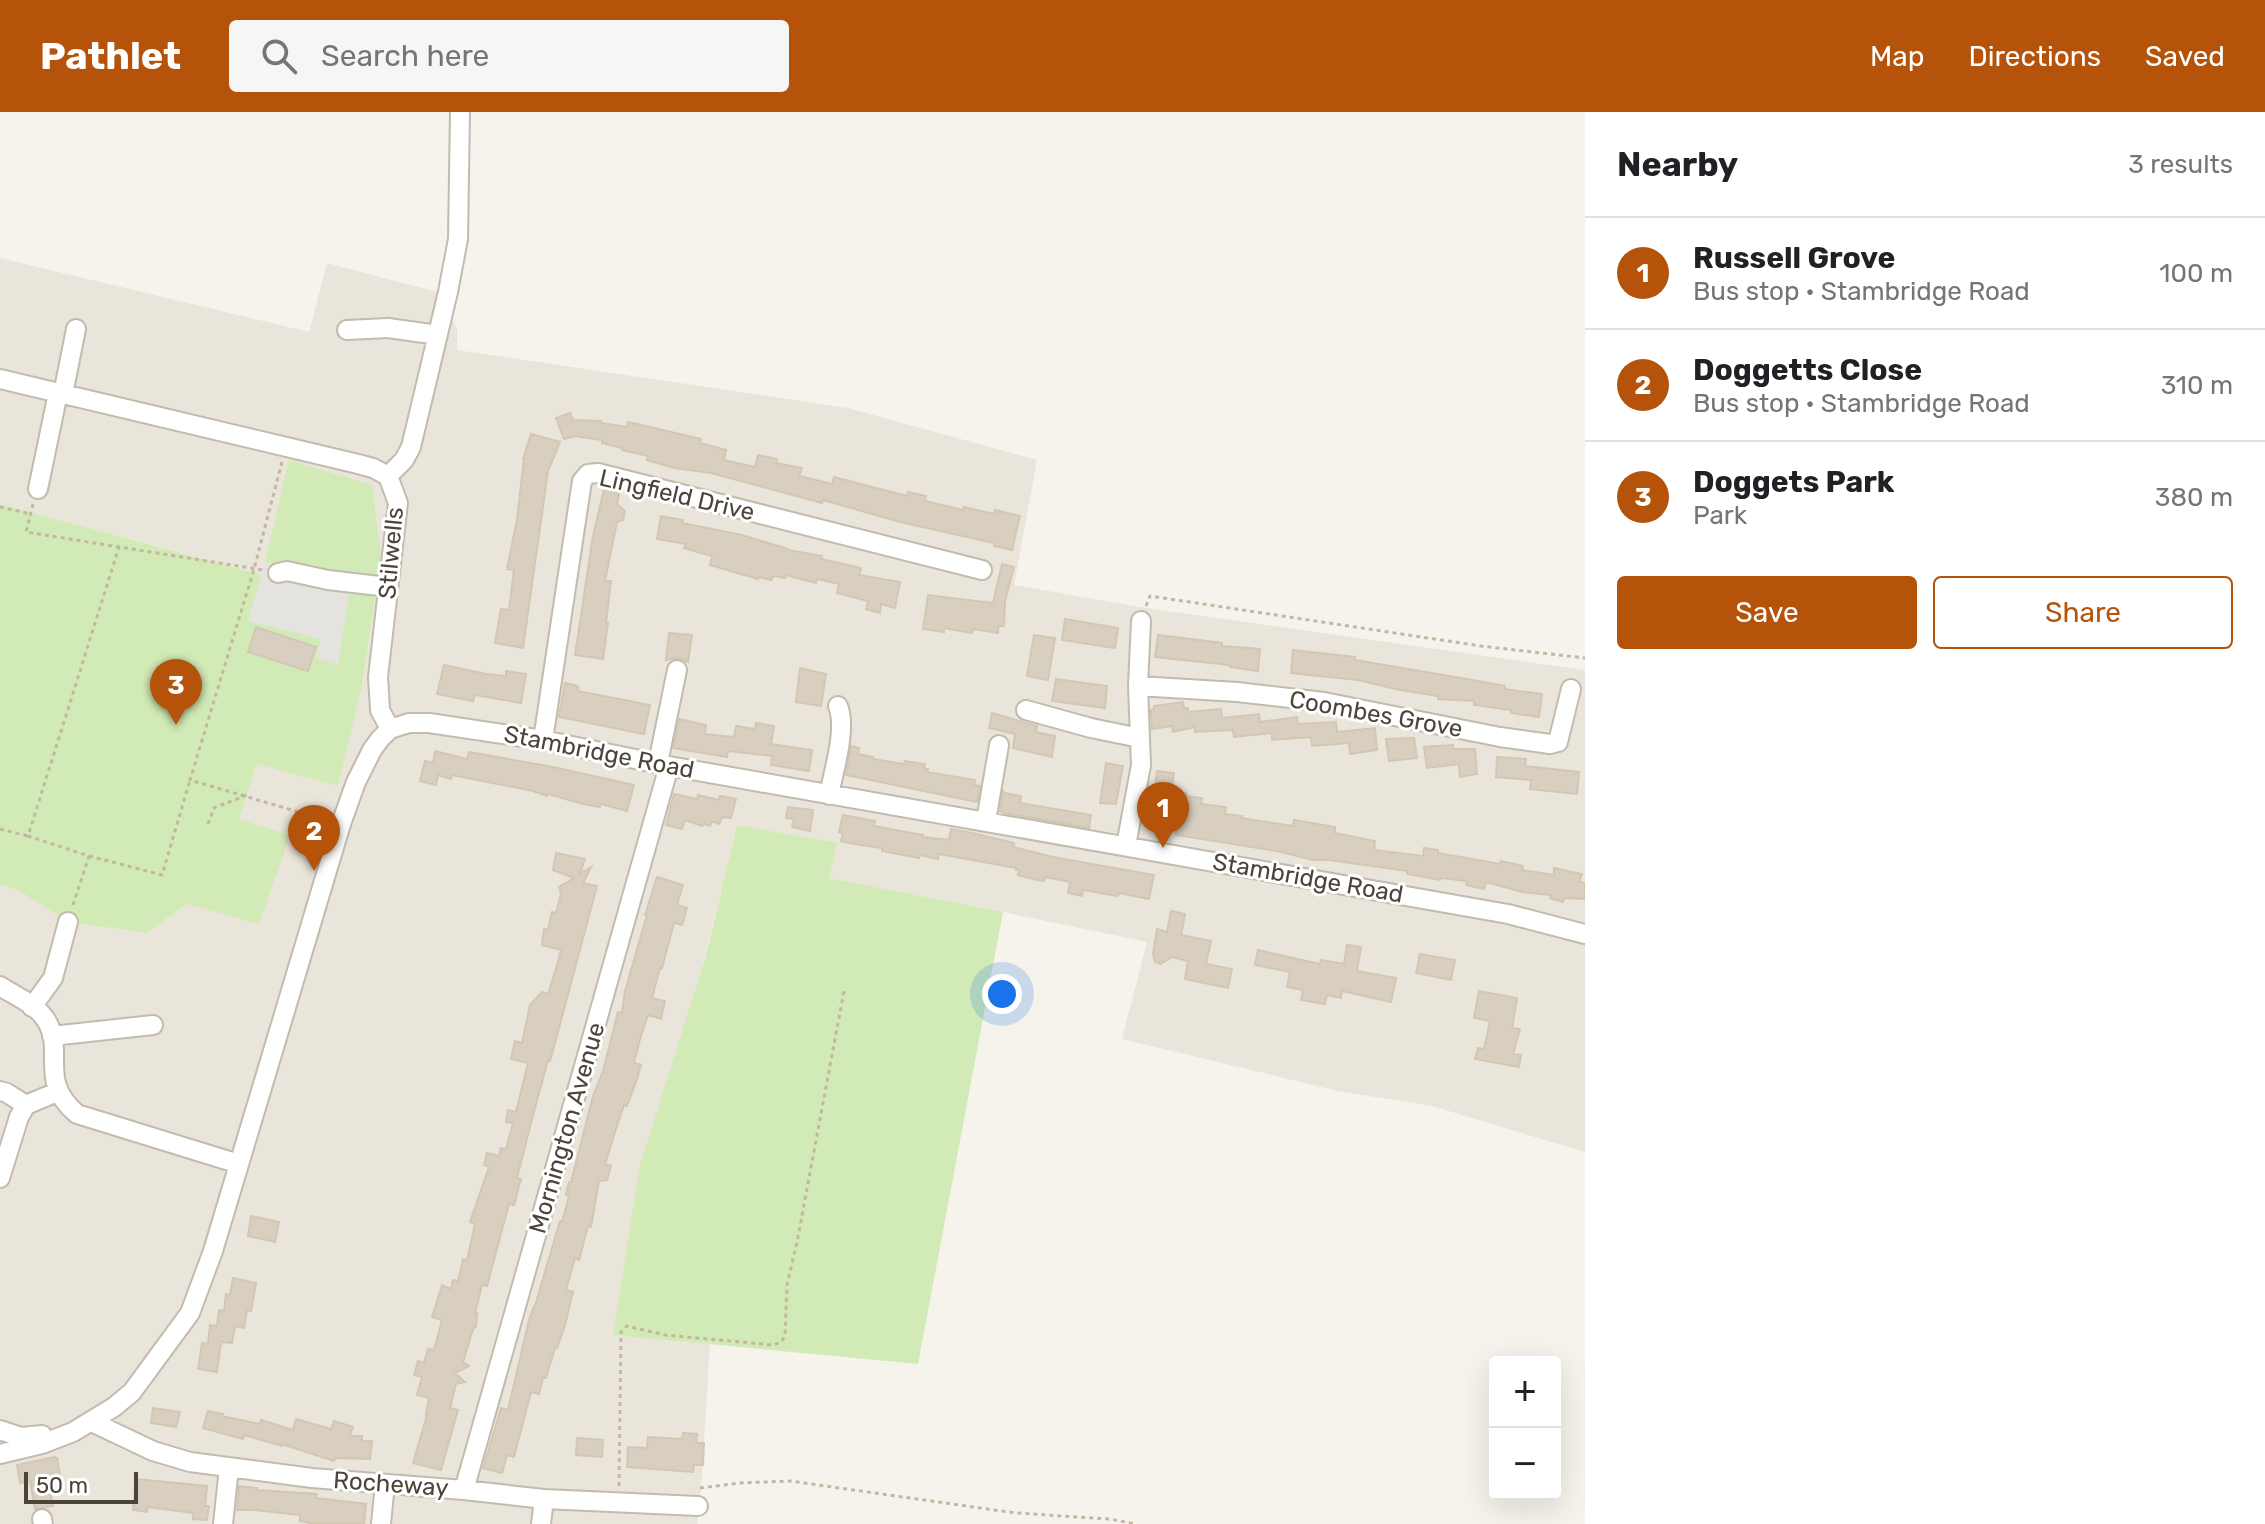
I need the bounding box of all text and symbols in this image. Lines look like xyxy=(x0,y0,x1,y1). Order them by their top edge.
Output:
search box xyxy=(229,20,789,92)
text: Pathlet xyxy=(40,33,181,79)
icon: search xyxy=(257,34,301,78)
text: Search here xyxy=(321,38,489,74)
text: Map xyxy=(1870,40,1924,73)
text: Directions xyxy=(1968,40,2101,73)
text: Saved xyxy=(2145,40,2225,73)
text: Nearby xyxy=(1617,144,1738,185)
text: 3 results xyxy=(2128,149,2233,180)
text: Russell Grove xyxy=(1693,240,1895,276)
text: 1 xyxy=(1637,258,1649,289)
text: 100 m xyxy=(2159,258,2233,289)
text: Bus stop · Stambridge Road xyxy=(1693,276,2030,307)
text: Doggetts Close xyxy=(1693,352,1922,388)
text: 2 xyxy=(1635,370,1651,401)
text: 310 m xyxy=(2161,370,2233,401)
text: Bus stop · Stambridge Road xyxy=(1693,388,2030,419)
street label: Lingfield Drive xyxy=(597,464,757,526)
text: Doggets Park xyxy=(1693,464,1894,500)
text: 3 xyxy=(1634,482,1652,513)
text: 380 m xyxy=(2155,482,2233,513)
text: Park xyxy=(1693,500,1747,531)
street label: Stilwells xyxy=(373,506,409,600)
button: Save xyxy=(1617,576,1917,649)
button: Share xyxy=(1933,576,2233,649)
pin: 3 xyxy=(150,659,202,725)
street label: Coombes Grove xyxy=(1287,685,1465,743)
street label: Stambridge Road xyxy=(502,720,696,784)
pin: 1 xyxy=(1137,782,1189,848)
pin: 2 xyxy=(288,805,340,871)
street label: Stambridge Road xyxy=(1211,847,1405,909)
your location xyxy=(982,974,1022,1014)
street label: Mornington Avenue xyxy=(523,1019,611,1237)
map controls xyxy=(1489,1356,1561,1500)
button: + xyxy=(1489,1356,1561,1428)
button: − xyxy=(1489,1428,1561,1500)
street label: Rocheway xyxy=(332,1466,450,1502)
scale bar xyxy=(24,1468,138,1504)
text: 50 m xyxy=(36,1472,88,1499)

